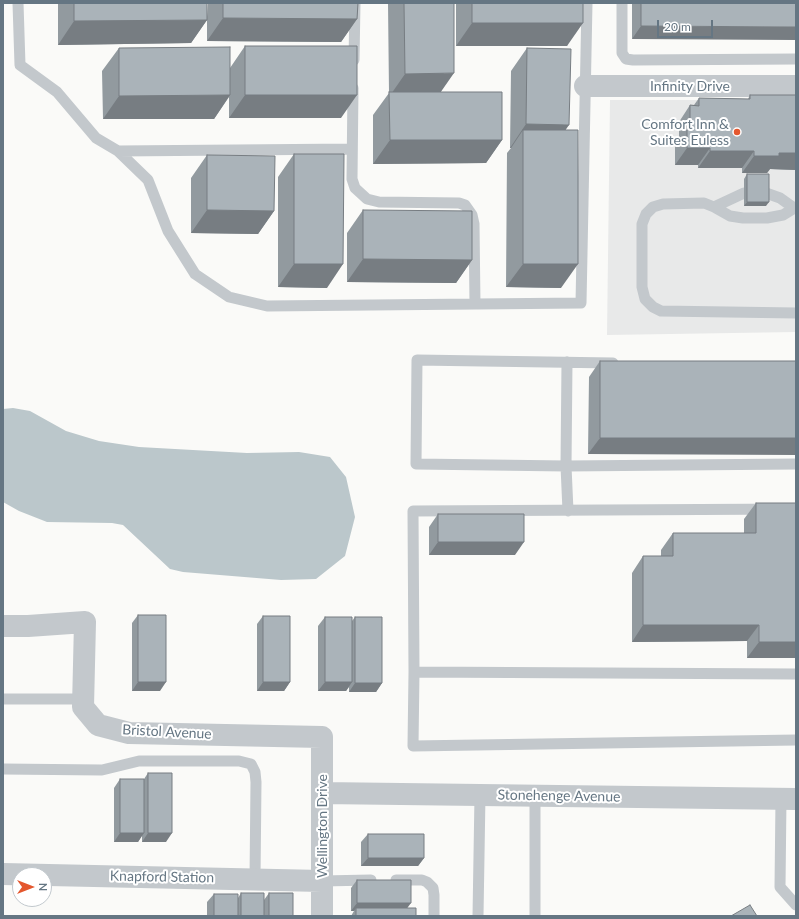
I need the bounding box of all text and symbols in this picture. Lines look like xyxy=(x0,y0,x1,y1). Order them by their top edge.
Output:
scale bar xyxy=(659,12,715,38)
text: 20 m xyxy=(664,19,691,34)
street label: Infinity Drive xyxy=(650,78,730,94)
place label: Comfort Inn & Suites Euless xyxy=(641,116,729,148)
marker: Comfort Inn & Suites Euless xyxy=(732,127,742,137)
street label: Bristol Avenue xyxy=(122,721,212,743)
street label: Wellington Drive xyxy=(314,774,330,878)
street label: Stonehenge Avenue xyxy=(497,787,621,805)
north arrow xyxy=(12,867,52,907)
street label: Knapford Station xyxy=(110,868,214,886)
text: N xyxy=(37,883,50,891)

